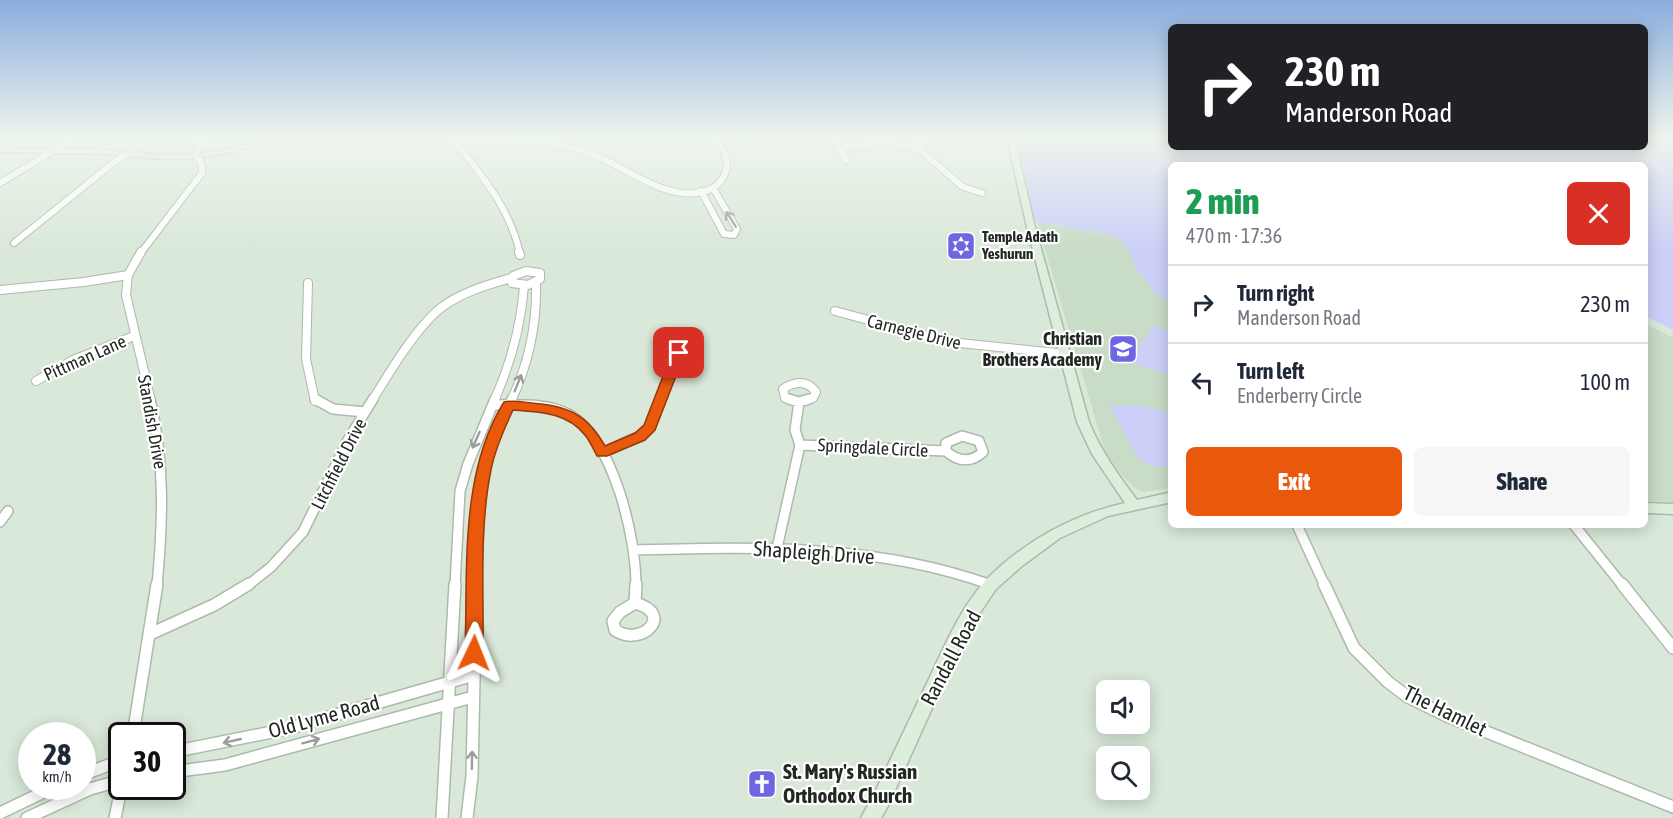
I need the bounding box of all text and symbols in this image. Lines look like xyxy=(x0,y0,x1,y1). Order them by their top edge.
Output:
text: 230 m xyxy=(1285,47,1380,95)
icon: right xyxy=(1186,48,1264,126)
text: Manderson Road xyxy=(1285,97,1452,128)
text: 2 min xyxy=(1186,180,1260,222)
button: close xyxy=(1567,182,1630,245)
one-way arrow xyxy=(725,211,737,228)
text: 470 m · 17:36 xyxy=(1186,224,1282,247)
place label: Temple Adath Yeshurun xyxy=(981,228,1058,262)
synagogue icon: Temple Adath Yeshurun xyxy=(945,230,977,262)
text: Turn right xyxy=(1237,280,1314,306)
icon: right xyxy=(1186,288,1219,321)
text: 230 m xyxy=(1580,291,1630,317)
text: Manderson Road xyxy=(1237,306,1361,329)
street label: Carnegie Drive xyxy=(865,310,963,353)
pin xyxy=(653,327,704,378)
place label: Christian Brothers Academy xyxy=(983,328,1103,370)
street label: Pittman Lane xyxy=(40,330,129,385)
school or university icon: Christian Brothers Academy xyxy=(1107,333,1139,365)
icon: arrive xyxy=(662,336,695,369)
text: Turn left xyxy=(1237,358,1304,384)
icon: left xyxy=(1186,366,1219,399)
text: 100 m xyxy=(1580,369,1630,395)
street label: Standish Drive xyxy=(134,373,171,471)
one-way arrow xyxy=(513,375,524,393)
text: Enderberry Circle xyxy=(1237,384,1362,407)
street label: Litchfield Drive xyxy=(307,415,370,513)
one-way arrow xyxy=(469,430,481,448)
street label: Springdale Circle xyxy=(817,434,929,461)
button: Exit xyxy=(1186,447,1402,516)
button: Share xyxy=(1414,447,1630,516)
street label: Shapleigh Drive xyxy=(753,536,875,568)
street label: Randall Road xyxy=(915,606,985,709)
position arrow xyxy=(442,621,506,685)
map controls xyxy=(1096,680,1150,800)
button: sound xyxy=(1096,680,1150,734)
street label: The Hamlet xyxy=(1400,680,1491,740)
street label: Old Lyme Road xyxy=(265,690,382,742)
speed limit sign: 30 xyxy=(108,722,186,800)
one-way arrow xyxy=(301,735,320,746)
one-way arrow xyxy=(223,736,242,748)
text: 28 xyxy=(43,737,71,771)
button: search xyxy=(1096,746,1150,800)
one-way arrow xyxy=(466,750,478,770)
place label: St. Mary's Russian Orthodox Church xyxy=(783,759,917,807)
text: km/h xyxy=(42,768,72,785)
church icon: St. Mary's Russian Orthodox Church xyxy=(746,768,778,800)

